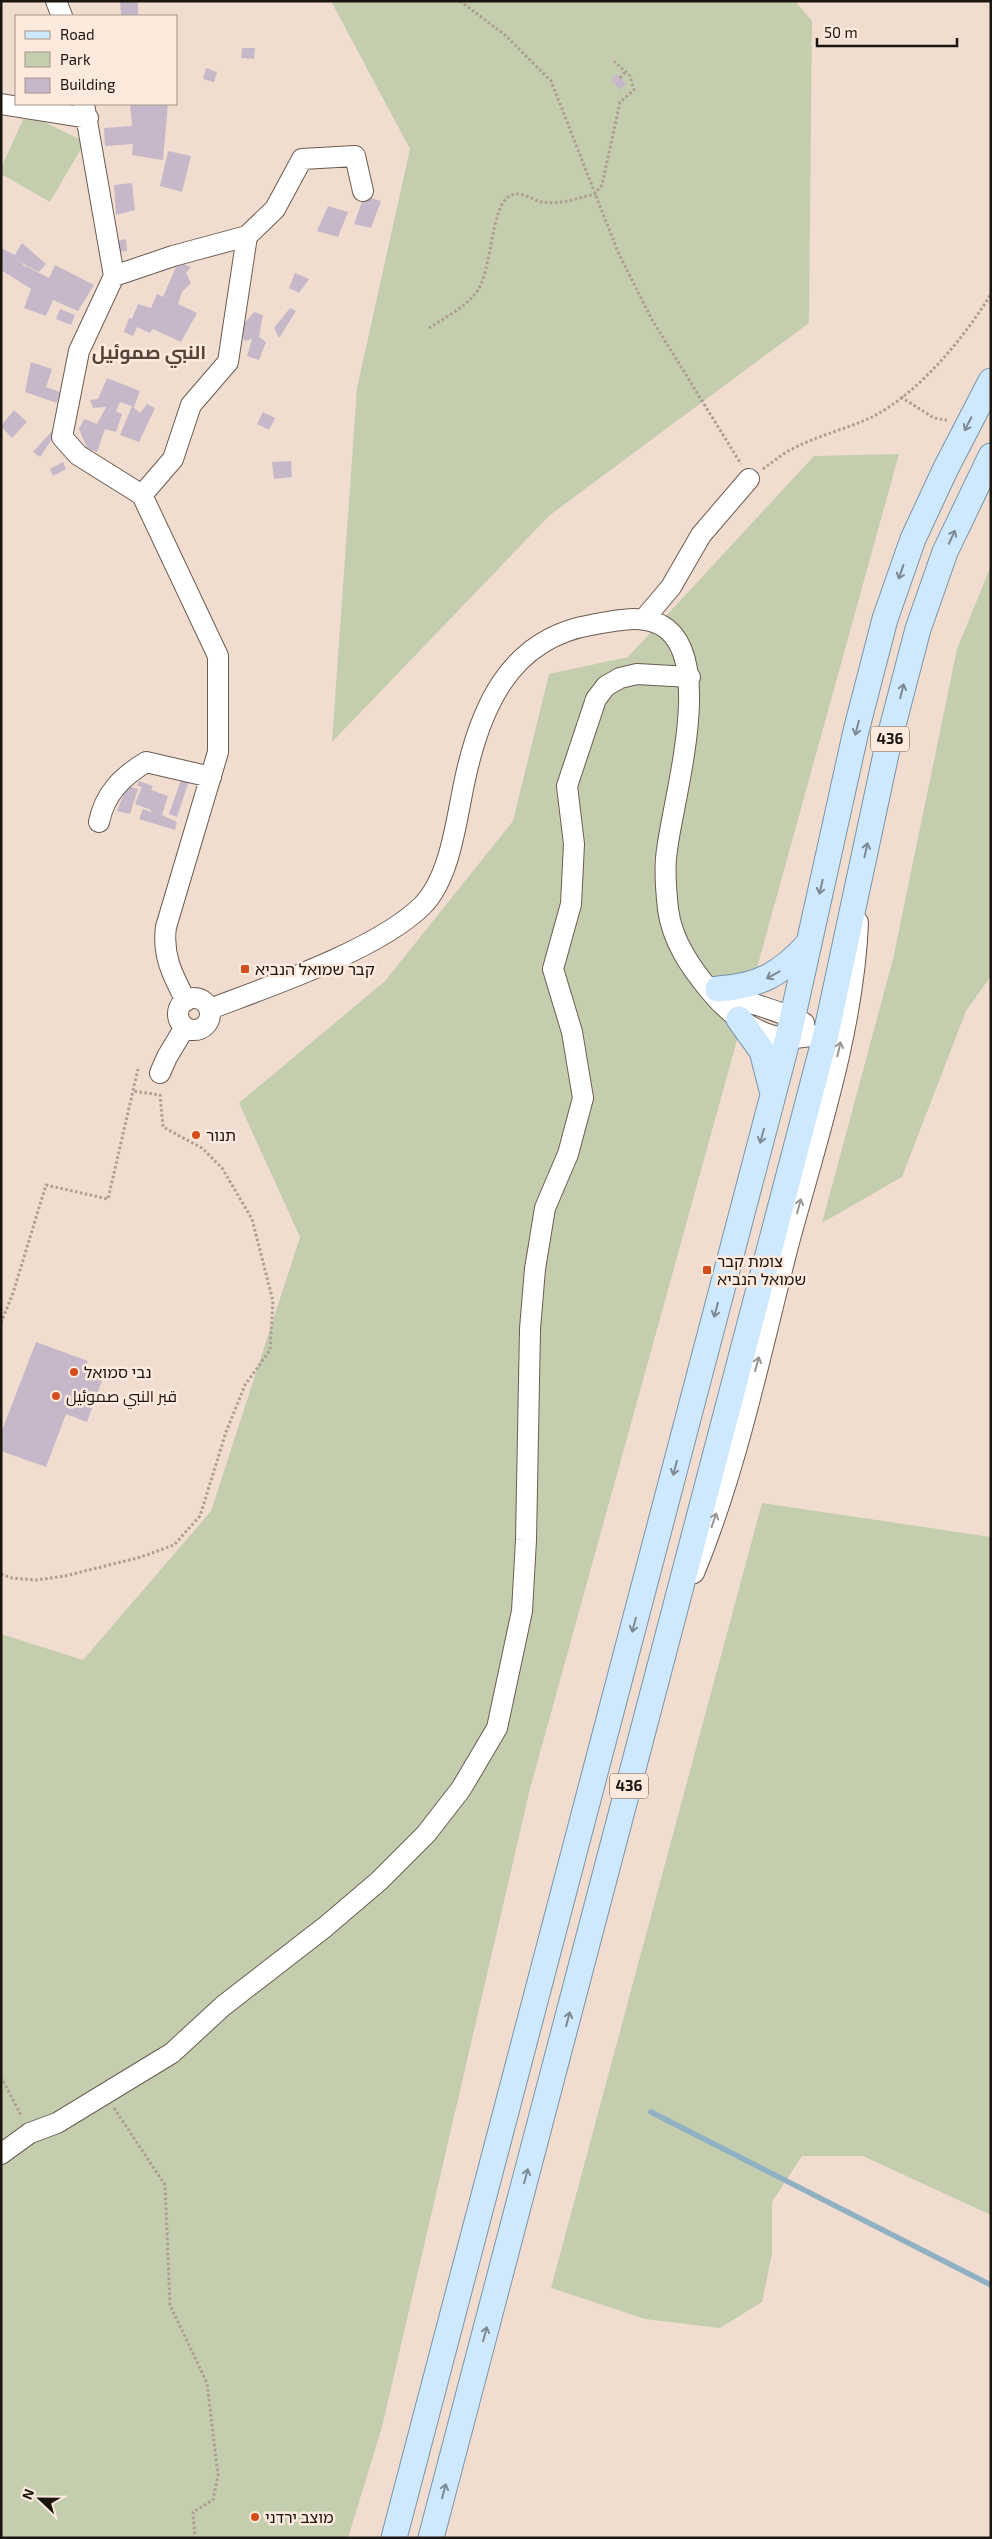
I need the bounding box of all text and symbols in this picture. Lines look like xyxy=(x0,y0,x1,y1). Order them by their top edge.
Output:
legend xyxy=(15,15,178,105)
scale bar xyxy=(817,15,957,47)
text: 50 m xyxy=(824,23,858,41)
text: Road xyxy=(60,25,95,43)
text: Park xyxy=(60,50,91,68)
text: Building xyxy=(60,75,116,93)
district label: النبي صموئيل xyxy=(92,340,206,368)
one-way arrow xyxy=(963,416,972,431)
one-way arrow xyxy=(948,530,957,545)
one-way arrow xyxy=(896,564,905,579)
one-way arrow xyxy=(898,684,907,700)
one-way arrow xyxy=(852,720,861,736)
road number: 436 xyxy=(871,726,909,752)
one-way arrow xyxy=(862,842,871,858)
one-way arrow xyxy=(816,878,826,894)
place label: קבר שמואל הנביא xyxy=(255,959,375,978)
marker: קבר שמואל הנביא xyxy=(239,963,251,975)
one-way arrow xyxy=(765,970,780,980)
one-way arrow xyxy=(835,1042,844,1058)
place label: תנור xyxy=(206,1125,236,1144)
one-way arrow xyxy=(757,1128,766,1144)
marker: תנור xyxy=(190,1129,202,1141)
one-way arrow xyxy=(794,1199,804,1215)
place label: צומת קבר שמואל הנביא xyxy=(717,1251,806,1288)
marker: צומת קבר שמואל הנביא xyxy=(701,1264,713,1276)
one-way arrow xyxy=(711,1302,721,1318)
one-way arrow xyxy=(753,1356,763,1372)
place label: נבי סמואל xyxy=(84,1362,152,1381)
marker: נבי סמואל xyxy=(68,1366,80,1378)
place label: قبر النبي صموئيل xyxy=(66,1386,177,1410)
marker: قبر النبي صموئيل xyxy=(50,1390,62,1402)
one-way arrow xyxy=(670,1459,679,1475)
one-way arrow xyxy=(710,1513,719,1529)
one-way arrow xyxy=(629,1616,638,1632)
road number: 436 xyxy=(610,1774,648,1798)
one-way arrow xyxy=(563,2012,573,2028)
one-way arrow xyxy=(522,2169,531,2185)
one-way arrow xyxy=(481,2326,490,2342)
north arrow xyxy=(15,2474,65,2524)
one-way arrow xyxy=(439,2483,449,2499)
text: N xyxy=(18,2486,37,2502)
place label: מוצב ירדני xyxy=(265,2507,334,2526)
marker: מוצב ירדני xyxy=(249,2511,261,2523)

